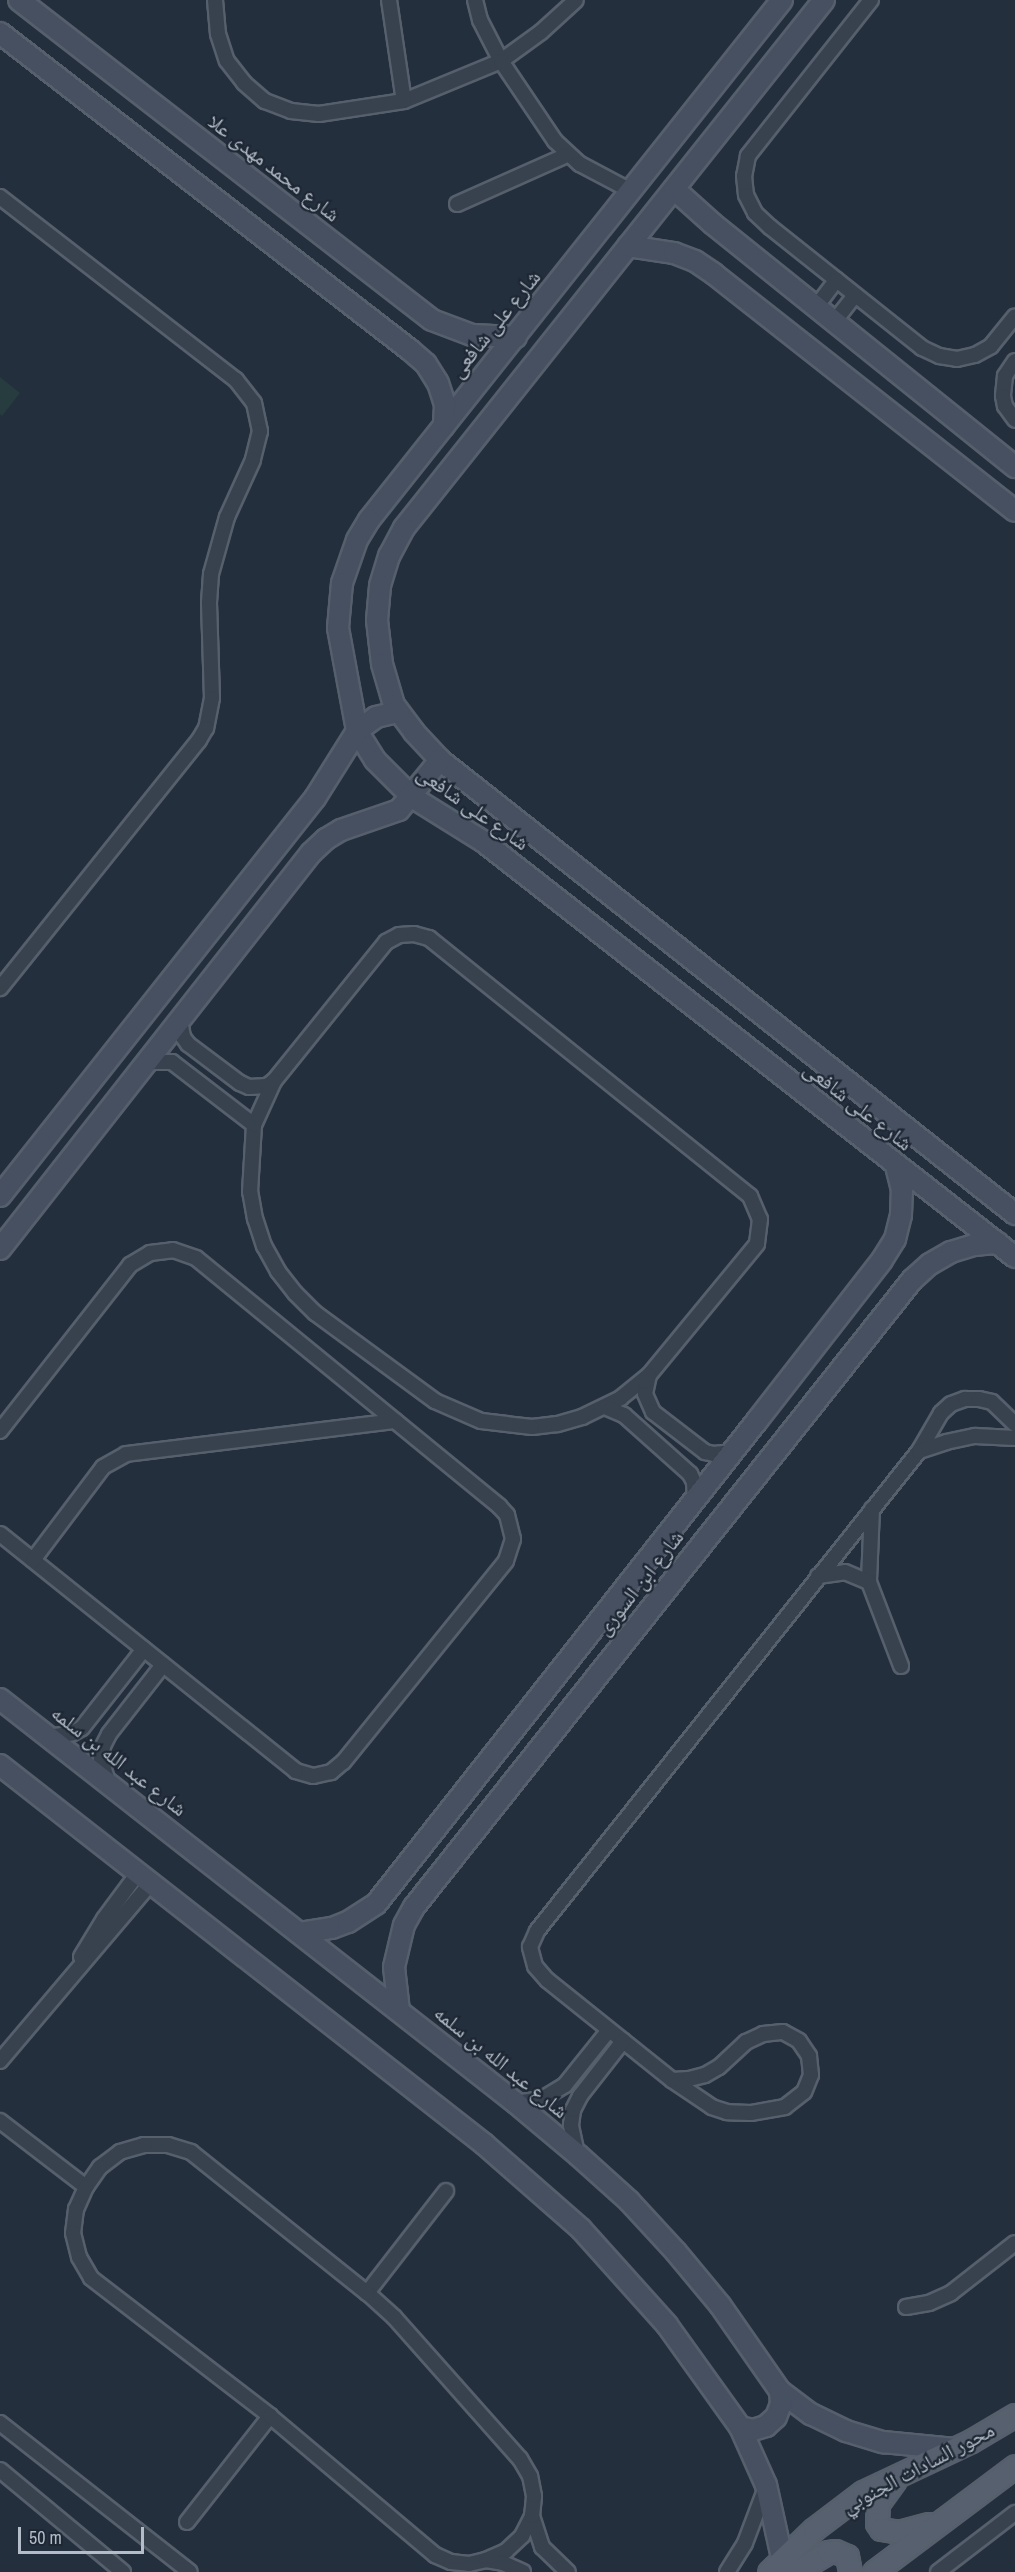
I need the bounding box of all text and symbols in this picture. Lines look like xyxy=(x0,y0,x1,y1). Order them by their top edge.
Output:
street label: شارع محمد مهدى علا xyxy=(203,109,345,227)
street label: شارع على شافعى xyxy=(444,265,546,383)
street label: شارع على شافعى xyxy=(412,760,534,856)
street label: شارع على شافعى xyxy=(799,1056,917,1156)
street label: شارع ابن السورى xyxy=(591,1525,689,1641)
street label: شارع عبد الله بن سلمه xyxy=(46,1700,192,1822)
street label: شارع عبد الله بن سلمه xyxy=(429,2000,573,2124)
street label: محور السادات الجنوبي xyxy=(837,2417,999,2519)
scale bar xyxy=(21,2515,147,2553)
text: 50 m xyxy=(29,2525,62,2550)

